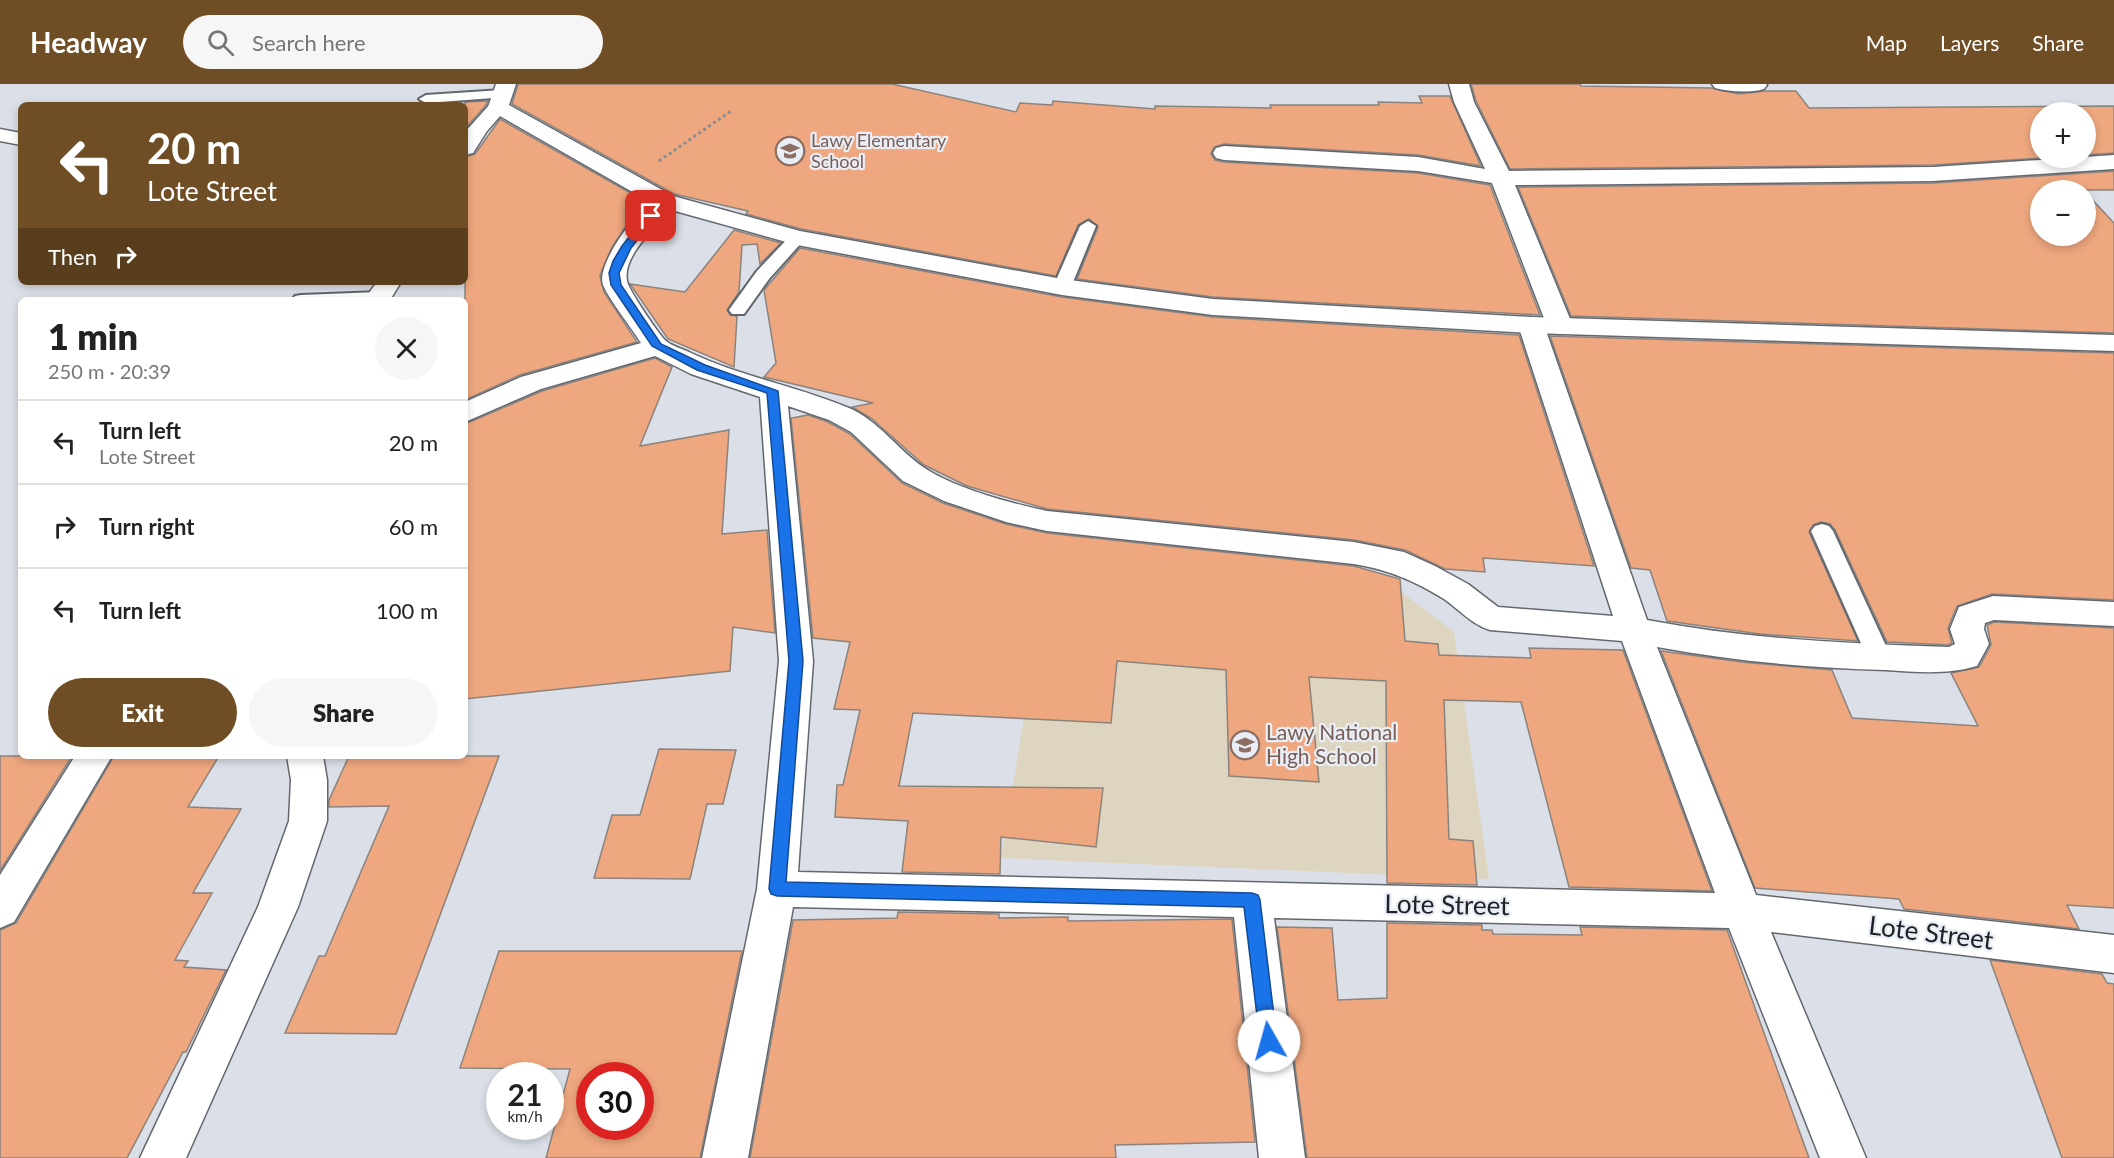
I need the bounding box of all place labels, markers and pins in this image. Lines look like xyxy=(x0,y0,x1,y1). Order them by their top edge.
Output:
place label: Lawy Elementary School xyxy=(811,129,947,172)
school or university icon: Lawy Elementary School xyxy=(774,135,806,167)
pin xyxy=(625,190,676,241)
place label: Lawy National High School xyxy=(1266,719,1397,768)
school or university icon: Lawy National High School xyxy=(1229,729,1261,761)

